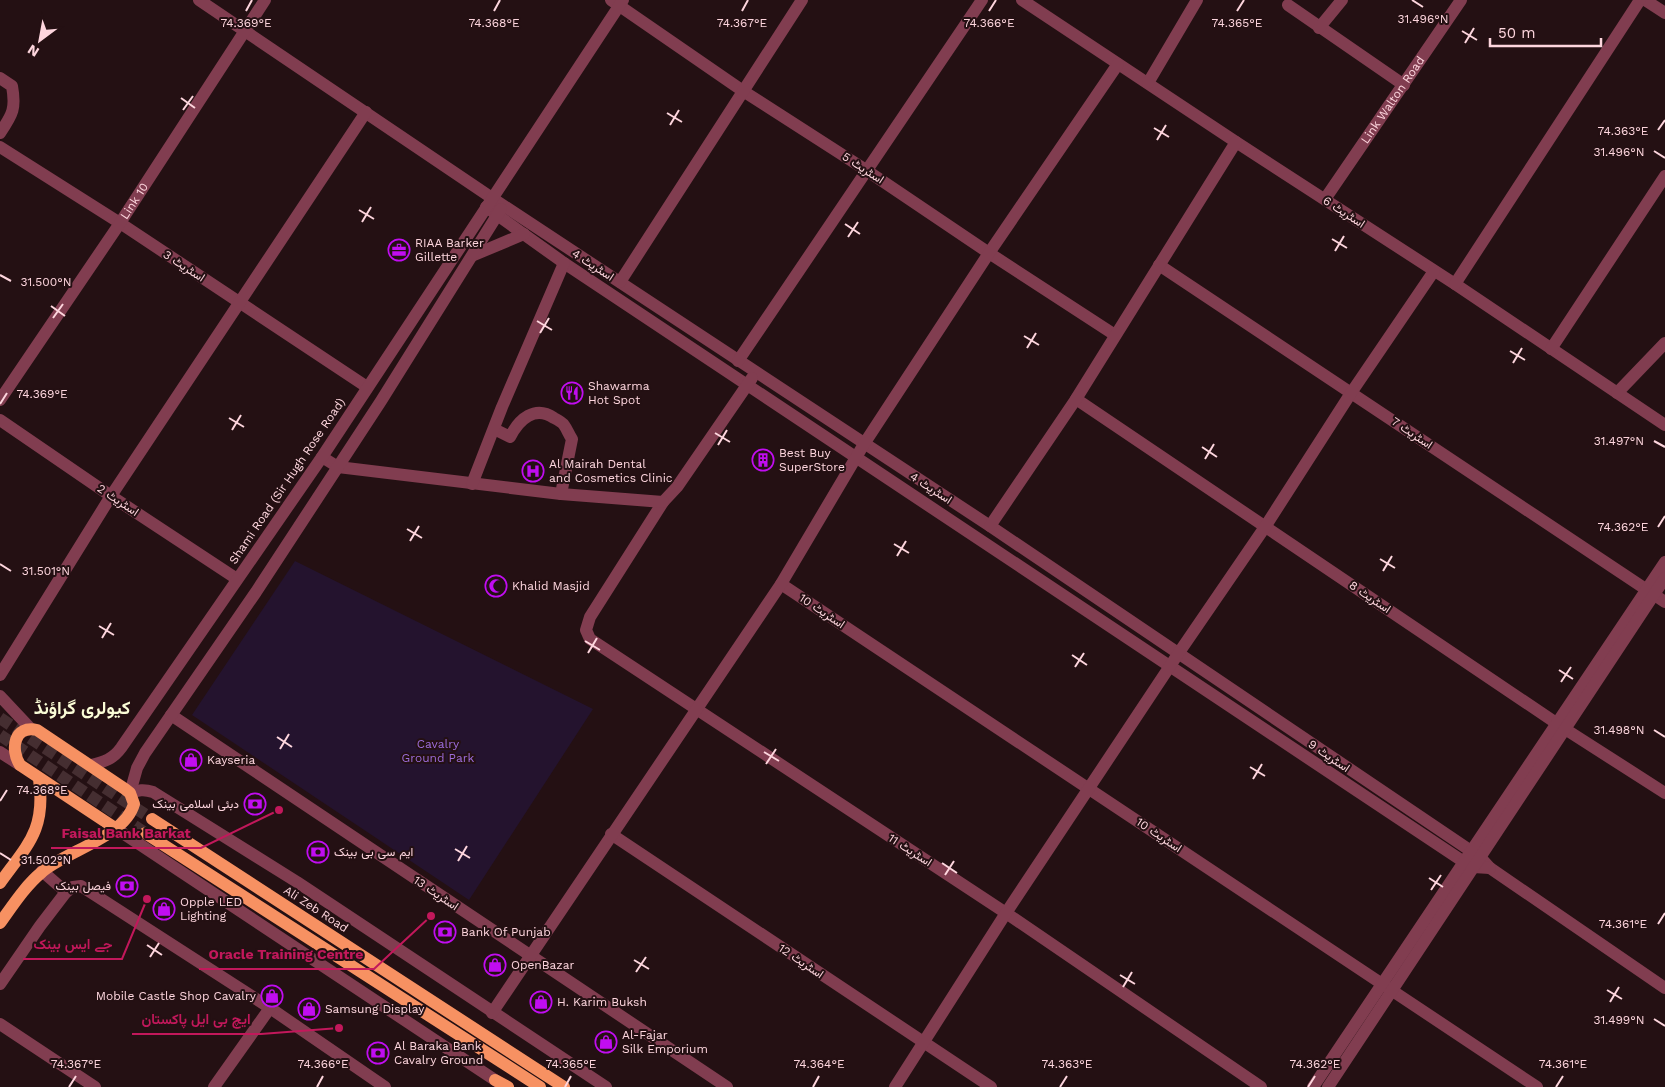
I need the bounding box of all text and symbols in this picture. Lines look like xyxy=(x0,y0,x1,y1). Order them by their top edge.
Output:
text: 31.496°N xyxy=(1397,12,1449,26)
north arrow xyxy=(15,15,65,65)
scale bar xyxy=(1490,15,1601,47)
text: 74.369°E xyxy=(220,16,272,30)
text: 74.368°E xyxy=(468,16,520,30)
text: 74.367°E xyxy=(717,16,768,30)
text: 74.366°E xyxy=(963,16,1015,30)
text: 74.365°E xyxy=(1212,16,1263,30)
text: 50 m xyxy=(1498,24,1535,42)
text: N xyxy=(24,41,42,61)
street label: Link Walton Road xyxy=(1358,54,1427,146)
text: 74.363°E xyxy=(1598,124,1649,138)
text: 31.496°N xyxy=(1593,145,1645,159)
street label: اسٹریٹ 5 xyxy=(839,149,886,187)
street label: Link 10 xyxy=(117,180,151,222)
street label: اسٹریٹ 6 xyxy=(1320,193,1368,232)
place label: RIAA Barker Gillette xyxy=(415,236,484,264)
office icon: RIAA Barker Gillette xyxy=(387,238,411,262)
street label: اسٹریٹ 4 xyxy=(569,246,617,285)
street label: اسٹریٹ 3 xyxy=(160,247,207,285)
text: 31.500°N xyxy=(20,275,72,289)
place label: Shawarma Hot Spot xyxy=(588,379,650,407)
restaurant icon: Shawarma Hot Spot xyxy=(560,381,584,405)
text: 74.369°E xyxy=(16,387,68,401)
street label: Shami Road (Sir Hugh Rose Road) xyxy=(226,395,348,567)
street label: اسٹریٹ 7 xyxy=(1388,414,1435,453)
text: 31.497°N xyxy=(1594,434,1644,448)
place label: Best Buy SuperStore xyxy=(779,446,845,474)
building icon: Best Buy SuperStore xyxy=(751,448,775,472)
place label: Al Mairah Dental and Cosmetics Clinic xyxy=(549,457,673,485)
hospital icon: Al Mairah Dental and Cosmetics Clinic xyxy=(521,459,545,483)
street label: اسٹریٹ 4 xyxy=(907,469,955,508)
street label: اسٹریٹ 2 xyxy=(94,481,141,520)
text: 74.362°E xyxy=(1598,520,1649,534)
text: 31.501°N xyxy=(22,564,70,578)
mosque icon: Khalid Masjid xyxy=(484,574,508,598)
street label: اسٹریٹ 8 xyxy=(1346,578,1394,617)
place label: Khalid Masjid xyxy=(512,579,590,593)
street label: اسٹریٹ 10 xyxy=(796,591,848,632)
district label: کیولری گراؤنڈ xyxy=(34,697,130,719)
text: 31.498°N xyxy=(1593,723,1645,737)
park label: Cavalry Ground Park xyxy=(402,737,475,765)
street label: اسٹریٹ 9 xyxy=(1305,737,1353,776)
shop icon: Kayseria xyxy=(179,748,203,772)
place label: Kayseria xyxy=(207,753,256,767)
text: 74.368°E xyxy=(16,783,68,797)
bank icon: دبئی اسلامی بینک xyxy=(243,792,267,816)
place label: دبئی اسلامی بینک xyxy=(152,797,239,812)
street label: اسٹریٹ 10 xyxy=(1133,815,1185,856)
callout: Faisal Bank Barkat xyxy=(51,819,201,848)
text: Faisal Bank Barkat xyxy=(61,825,191,841)
street label: اسٹریٹ 11 xyxy=(885,831,934,870)
bank icon: ایم سی بی بینک xyxy=(306,840,330,864)
place label: ایم سی بی بینک xyxy=(334,845,413,860)
text: 31.502°N xyxy=(21,853,71,867)
street label: اسٹریٹ 13 xyxy=(410,873,461,914)
bank icon: فیصل بینک xyxy=(115,874,139,898)
place label: فیصل بینک xyxy=(55,879,111,894)
street label: Ali Zeb Road xyxy=(281,883,351,935)
place label: Opple LED Lighting xyxy=(180,895,242,923)
shop icon: Opple LED Lighting xyxy=(152,897,176,921)
text: 74.361°E xyxy=(1599,917,1648,931)
bank icon: Bank Of Punjab xyxy=(433,920,457,944)
place label: Bank Of Punjab xyxy=(461,925,551,939)
callout: جے ایس بینک xyxy=(23,930,122,959)
text: جے ایس بینک xyxy=(33,936,113,953)
callout: Oracle Training Centre xyxy=(199,940,374,969)
street label: اسٹریٹ 12 xyxy=(775,941,826,982)
text: Oracle Training Centre xyxy=(209,946,363,962)
shop icon: OpenBazar xyxy=(483,953,507,977)
place label: OpenBazar xyxy=(511,958,575,972)
shop icon: Mobile Castle Shop Cavalry xyxy=(260,984,284,1008)
place label: Mobile Castle Shop Cavalry xyxy=(96,989,257,1003)
shop icon: H. Karim Buksh xyxy=(529,990,553,1014)
place label: H. Karim Buksh xyxy=(557,995,647,1009)
shop icon: Samsung Display xyxy=(297,997,321,1021)
place label: Samsung Display xyxy=(325,1002,425,1016)
callout: ایچ بی ایل پاکستان xyxy=(132,1005,261,1034)
text: ایچ بی ایل پاکستان xyxy=(141,1011,251,1029)
text: 31.499°N xyxy=(1593,1013,1645,1027)
place label: Al-Fajar Silk Emporium xyxy=(622,1028,708,1056)
shop icon: Al-Fajar Silk Emporium xyxy=(594,1030,618,1054)
place label: Al Baraka Bank Cavalry Ground xyxy=(394,1039,483,1067)
bank icon: Al Baraka Bank Cavalry Ground xyxy=(366,1041,390,1065)
text: 74.367°E xyxy=(51,1057,102,1071)
text: 74.366°E xyxy=(297,1057,349,1071)
text: 74.365°E xyxy=(546,1057,597,1071)
text: 74.364°E xyxy=(793,1057,845,1071)
text: 74.363°E xyxy=(1042,1057,1093,1071)
text: 74.362°E xyxy=(1290,1057,1341,1071)
text: 74.361°E xyxy=(1539,1057,1588,1071)

